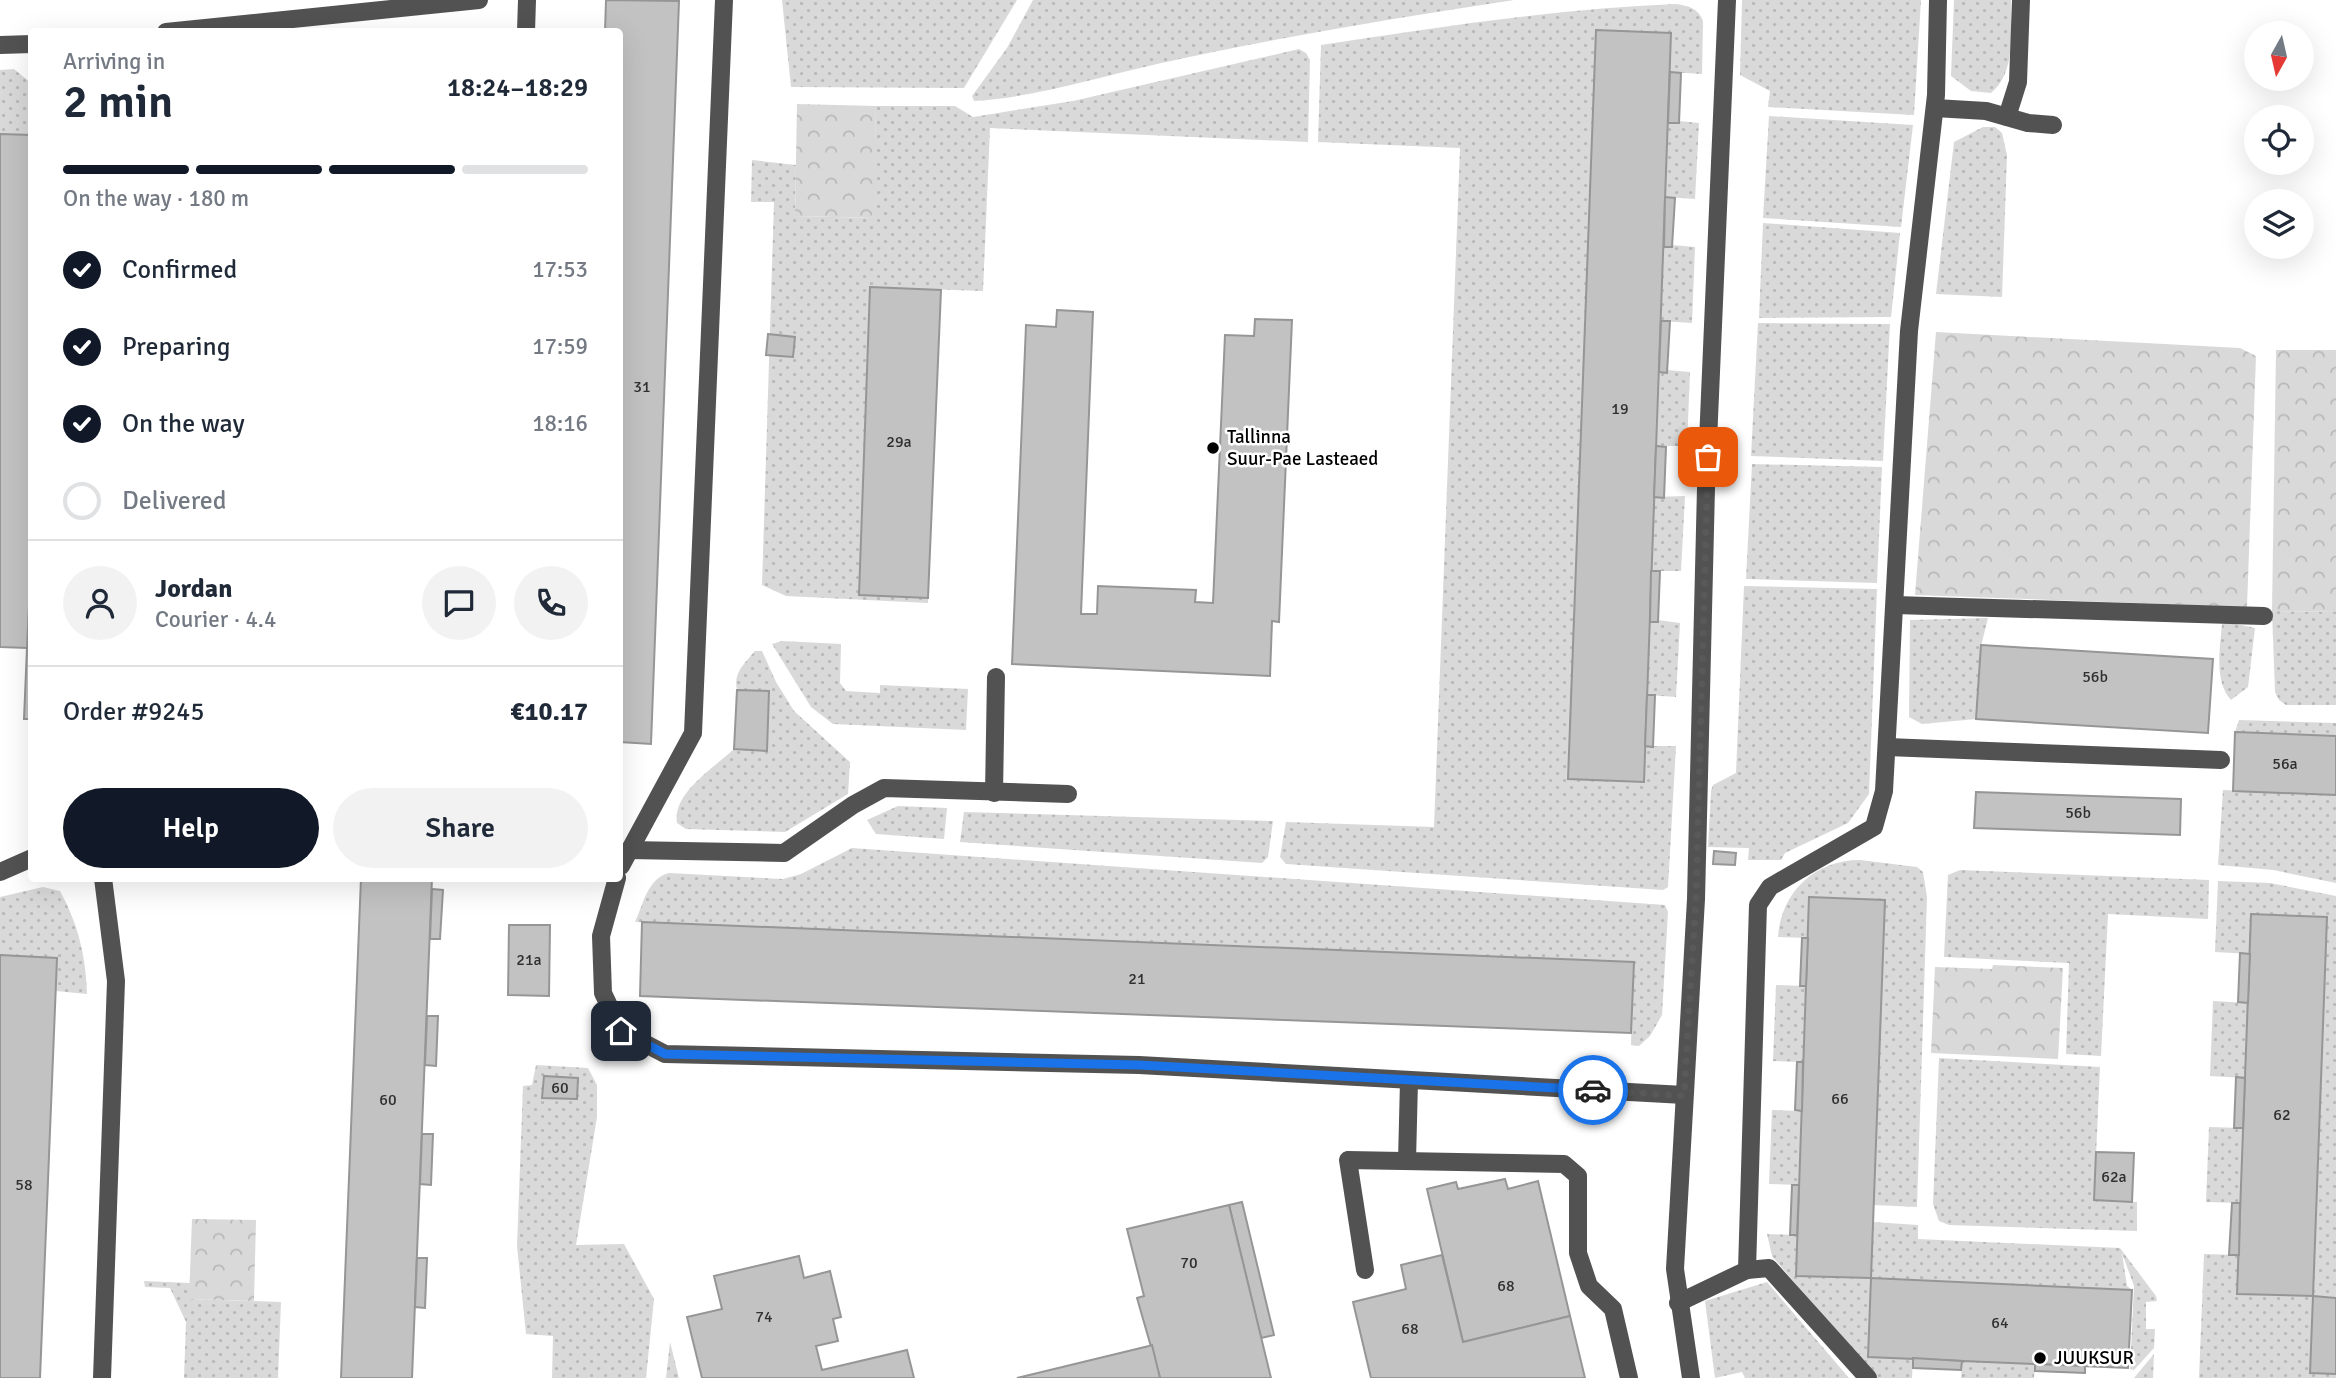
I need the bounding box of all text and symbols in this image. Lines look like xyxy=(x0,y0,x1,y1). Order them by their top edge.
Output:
north arrow xyxy=(2244,21,2314,91)
map controls xyxy=(2244,21,2314,259)
text: Arriving in xyxy=(63,47,165,76)
text: 18:24–18:29 xyxy=(447,72,588,104)
text: 2 min xyxy=(63,74,173,130)
button: locate xyxy=(2244,105,2314,175)
text: On the way · 180 m xyxy=(63,184,249,213)
button: layers xyxy=(2244,189,2314,259)
icon: check xyxy=(63,251,101,289)
text: Confirmed xyxy=(122,254,237,286)
text: 17:53 xyxy=(532,255,588,284)
icon: check xyxy=(63,328,101,366)
text: Preparing xyxy=(122,331,230,363)
text: 17:59 xyxy=(532,332,588,361)
house number: 31 xyxy=(633,377,651,397)
house number: 19 xyxy=(1611,399,1629,419)
icon: check xyxy=(63,405,101,443)
text: On the way xyxy=(122,408,245,440)
text: 18:16 xyxy=(532,409,588,438)
place label: Tallinna Suur-Pae Lasteaed xyxy=(1227,425,1378,471)
pin xyxy=(1678,427,1738,487)
house number: 29a xyxy=(886,432,912,452)
icon: bag xyxy=(1689,438,1727,476)
marker: Tallinna Suur-Pae Lasteaed xyxy=(1205,440,1221,456)
text: Delivered xyxy=(122,485,227,517)
button: person xyxy=(63,566,137,640)
button: chat xyxy=(422,566,496,640)
button: phone xyxy=(514,566,588,640)
text: Jordan xyxy=(155,573,232,605)
text: Courier · 4.4 xyxy=(155,605,276,634)
house number: 56b xyxy=(2082,667,2108,687)
text: Order #9245 xyxy=(63,696,204,728)
text: €10.17 xyxy=(510,696,588,728)
house number: 56a xyxy=(2272,754,2298,774)
button: Help xyxy=(63,788,319,868)
button: Share xyxy=(333,788,588,868)
house number: 56b xyxy=(2065,803,2091,823)
house number: 21a xyxy=(516,950,542,970)
house number: 21 xyxy=(1128,969,1146,989)
pin xyxy=(591,1001,651,1061)
icon: home xyxy=(602,1012,640,1050)
courier xyxy=(1558,1055,1628,1125)
icon: car xyxy=(1574,1071,1612,1109)
house number: 60 xyxy=(551,1078,569,1098)
house number: 66 xyxy=(1831,1089,1849,1109)
house number: 60 xyxy=(379,1090,397,1110)
house number: 62 xyxy=(2273,1105,2291,1125)
house number: 62a xyxy=(2101,1167,2127,1187)
house number: 58 xyxy=(15,1175,33,1195)
house number: 70 xyxy=(1180,1253,1198,1273)
house number: 68 xyxy=(1497,1276,1515,1296)
house number: 74 xyxy=(755,1307,773,1327)
house number: 64 xyxy=(1991,1313,2009,1333)
house number: 68 xyxy=(1401,1319,1419,1339)
place label: JUUKSUR xyxy=(2054,1346,2134,1370)
marker: JUUKSUR xyxy=(2032,1350,2048,1366)

